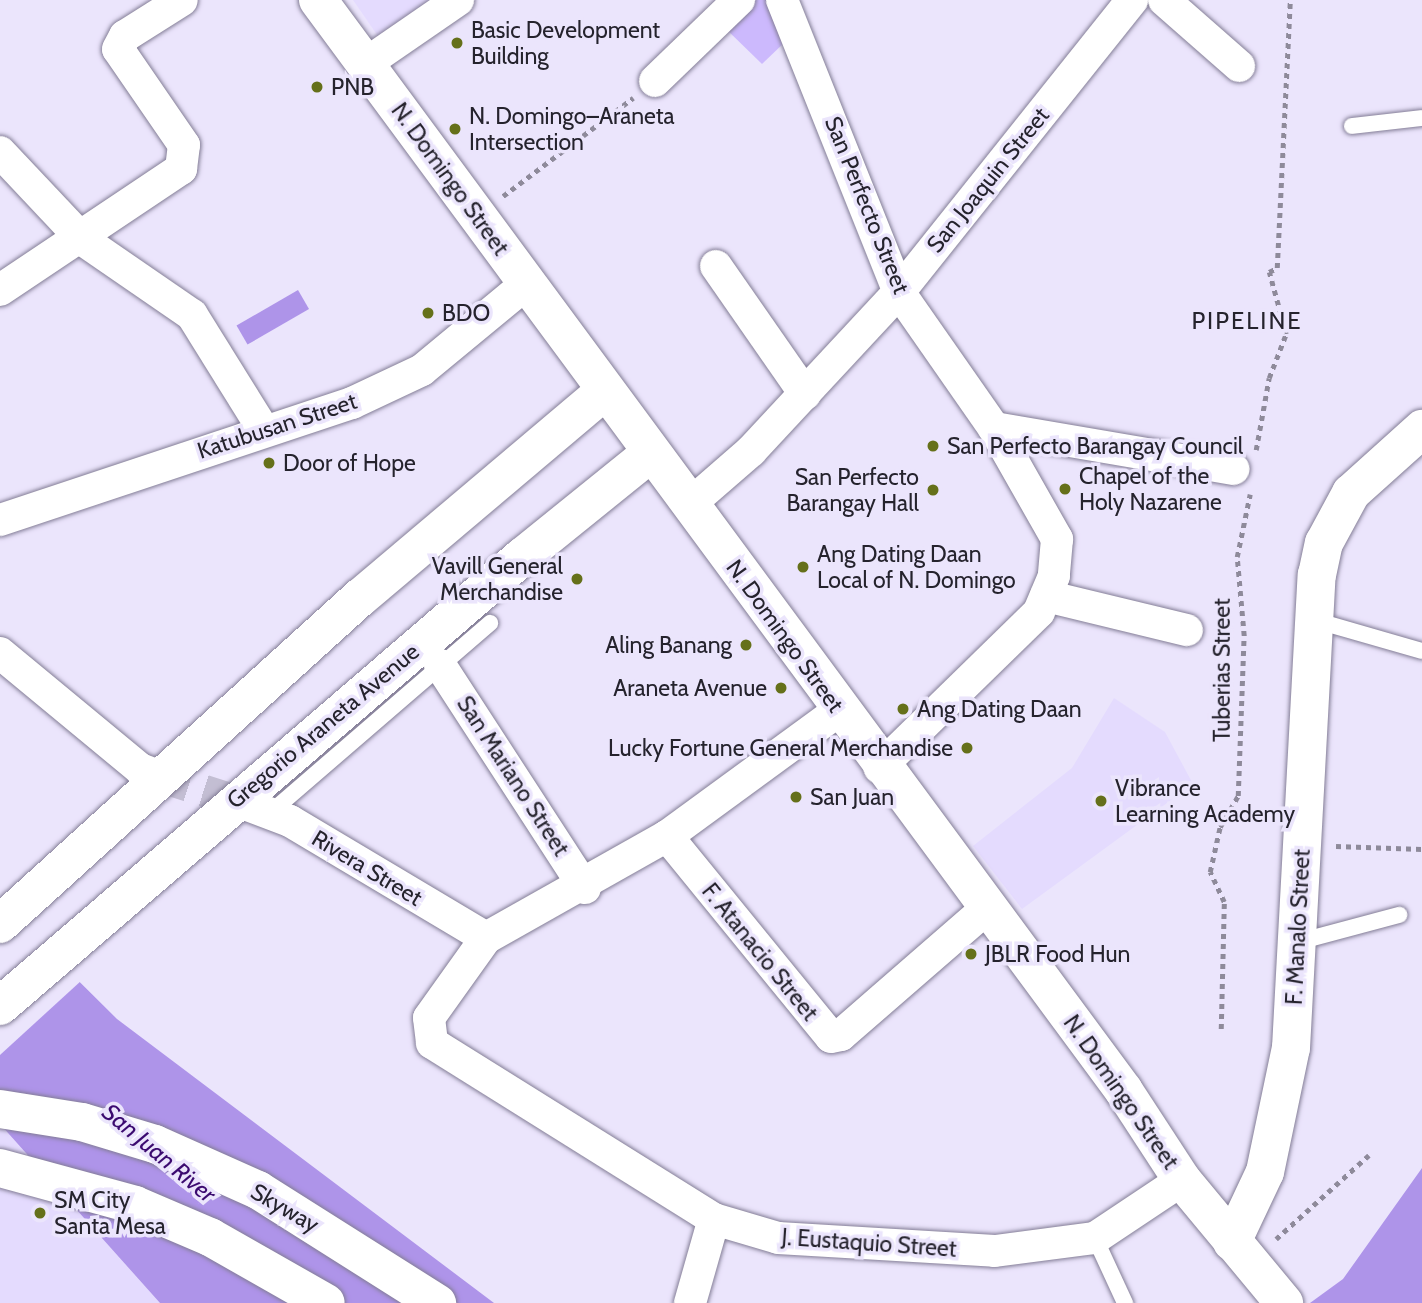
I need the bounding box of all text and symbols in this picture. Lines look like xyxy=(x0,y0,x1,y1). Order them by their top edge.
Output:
place label: Basic Development Building xyxy=(471,16,660,70)
marker: Basic Development Building xyxy=(449,35,465,51)
place label: PNB xyxy=(331,73,374,101)
marker: PNB xyxy=(309,79,325,95)
street label: N. Domingo Street xyxy=(385,97,515,261)
place label: N. Domingo–Araneta Intersection xyxy=(469,102,675,156)
street label: San Joaquin Street xyxy=(921,102,1055,258)
street label: San Perfecto Street xyxy=(819,112,915,298)
marker: N. Domingo–Araneta Intersection xyxy=(447,121,463,137)
place label: BDO xyxy=(442,299,490,327)
marker: BDO xyxy=(420,305,436,321)
district label: PIPELINE xyxy=(1192,307,1302,335)
street label: Katubusan Street xyxy=(194,387,360,465)
place label: San Perfecto Barangay Council xyxy=(947,432,1243,460)
marker: San Perfecto Barangay Council xyxy=(925,438,941,454)
place label: Door of Hope xyxy=(283,449,416,477)
marker: Door of Hope xyxy=(261,455,277,471)
place label: Chapel of the Holy Nazarene xyxy=(1079,462,1222,516)
place label: San Perfecto Barangay Hall xyxy=(786,463,919,517)
marker: Chapel of the Holy Nazarene xyxy=(1057,481,1073,497)
marker: San Perfecto Barangay Hall xyxy=(925,482,941,498)
place label: Ang Dating Daan Local of N. Domingo xyxy=(817,540,1016,594)
place label: Vavill General Merchandise xyxy=(432,552,563,606)
street label: N. Domingo Street xyxy=(720,554,850,718)
marker: Ang Dating Daan Local of N. Domingo xyxy=(795,559,811,575)
marker: Vavill General Merchandise xyxy=(569,571,585,587)
street label: Tuberias Street xyxy=(1208,598,1236,742)
place label: Aling Banang xyxy=(605,631,732,659)
marker: Aling Banang xyxy=(738,637,754,653)
street label: Gregorio Araneta Avenue xyxy=(221,638,425,814)
place label: Araneta Avenue xyxy=(613,674,767,702)
marker: Araneta Avenue xyxy=(773,680,789,696)
street label: San Mariano Street xyxy=(451,691,575,861)
place label: Ang Dating Daan xyxy=(917,695,1082,723)
marker: Ang Dating Daan xyxy=(895,701,911,717)
place label: Lucky Fortune General Merchandise xyxy=(608,734,953,762)
marker: Lucky Fortune General Merchandise xyxy=(959,740,975,756)
place label: Vibrance Learning Academy xyxy=(1115,774,1295,828)
place label: San Juan xyxy=(810,783,894,811)
marker: San Juan xyxy=(788,789,804,805)
marker: Vibrance Learning Academy xyxy=(1093,793,1109,809)
street label: Rivera Street xyxy=(307,824,427,912)
street label: F. Manalo Street xyxy=(1280,848,1316,1006)
street label: F. Atanacio Street xyxy=(696,878,824,1026)
place label: JBLR Food Hun xyxy=(985,940,1130,968)
marker: JBLR Food Hun xyxy=(963,946,979,962)
street label: N. Domingo Street xyxy=(1058,1010,1184,1174)
water label: San Juan River xyxy=(97,1097,221,1209)
street label: Skyway xyxy=(246,1178,324,1238)
place label: SM City Santa Mesa xyxy=(54,1186,166,1240)
marker: SM City Santa Mesa xyxy=(32,1205,48,1221)
street label: J. Eustaquio Street xyxy=(781,1223,957,1263)

